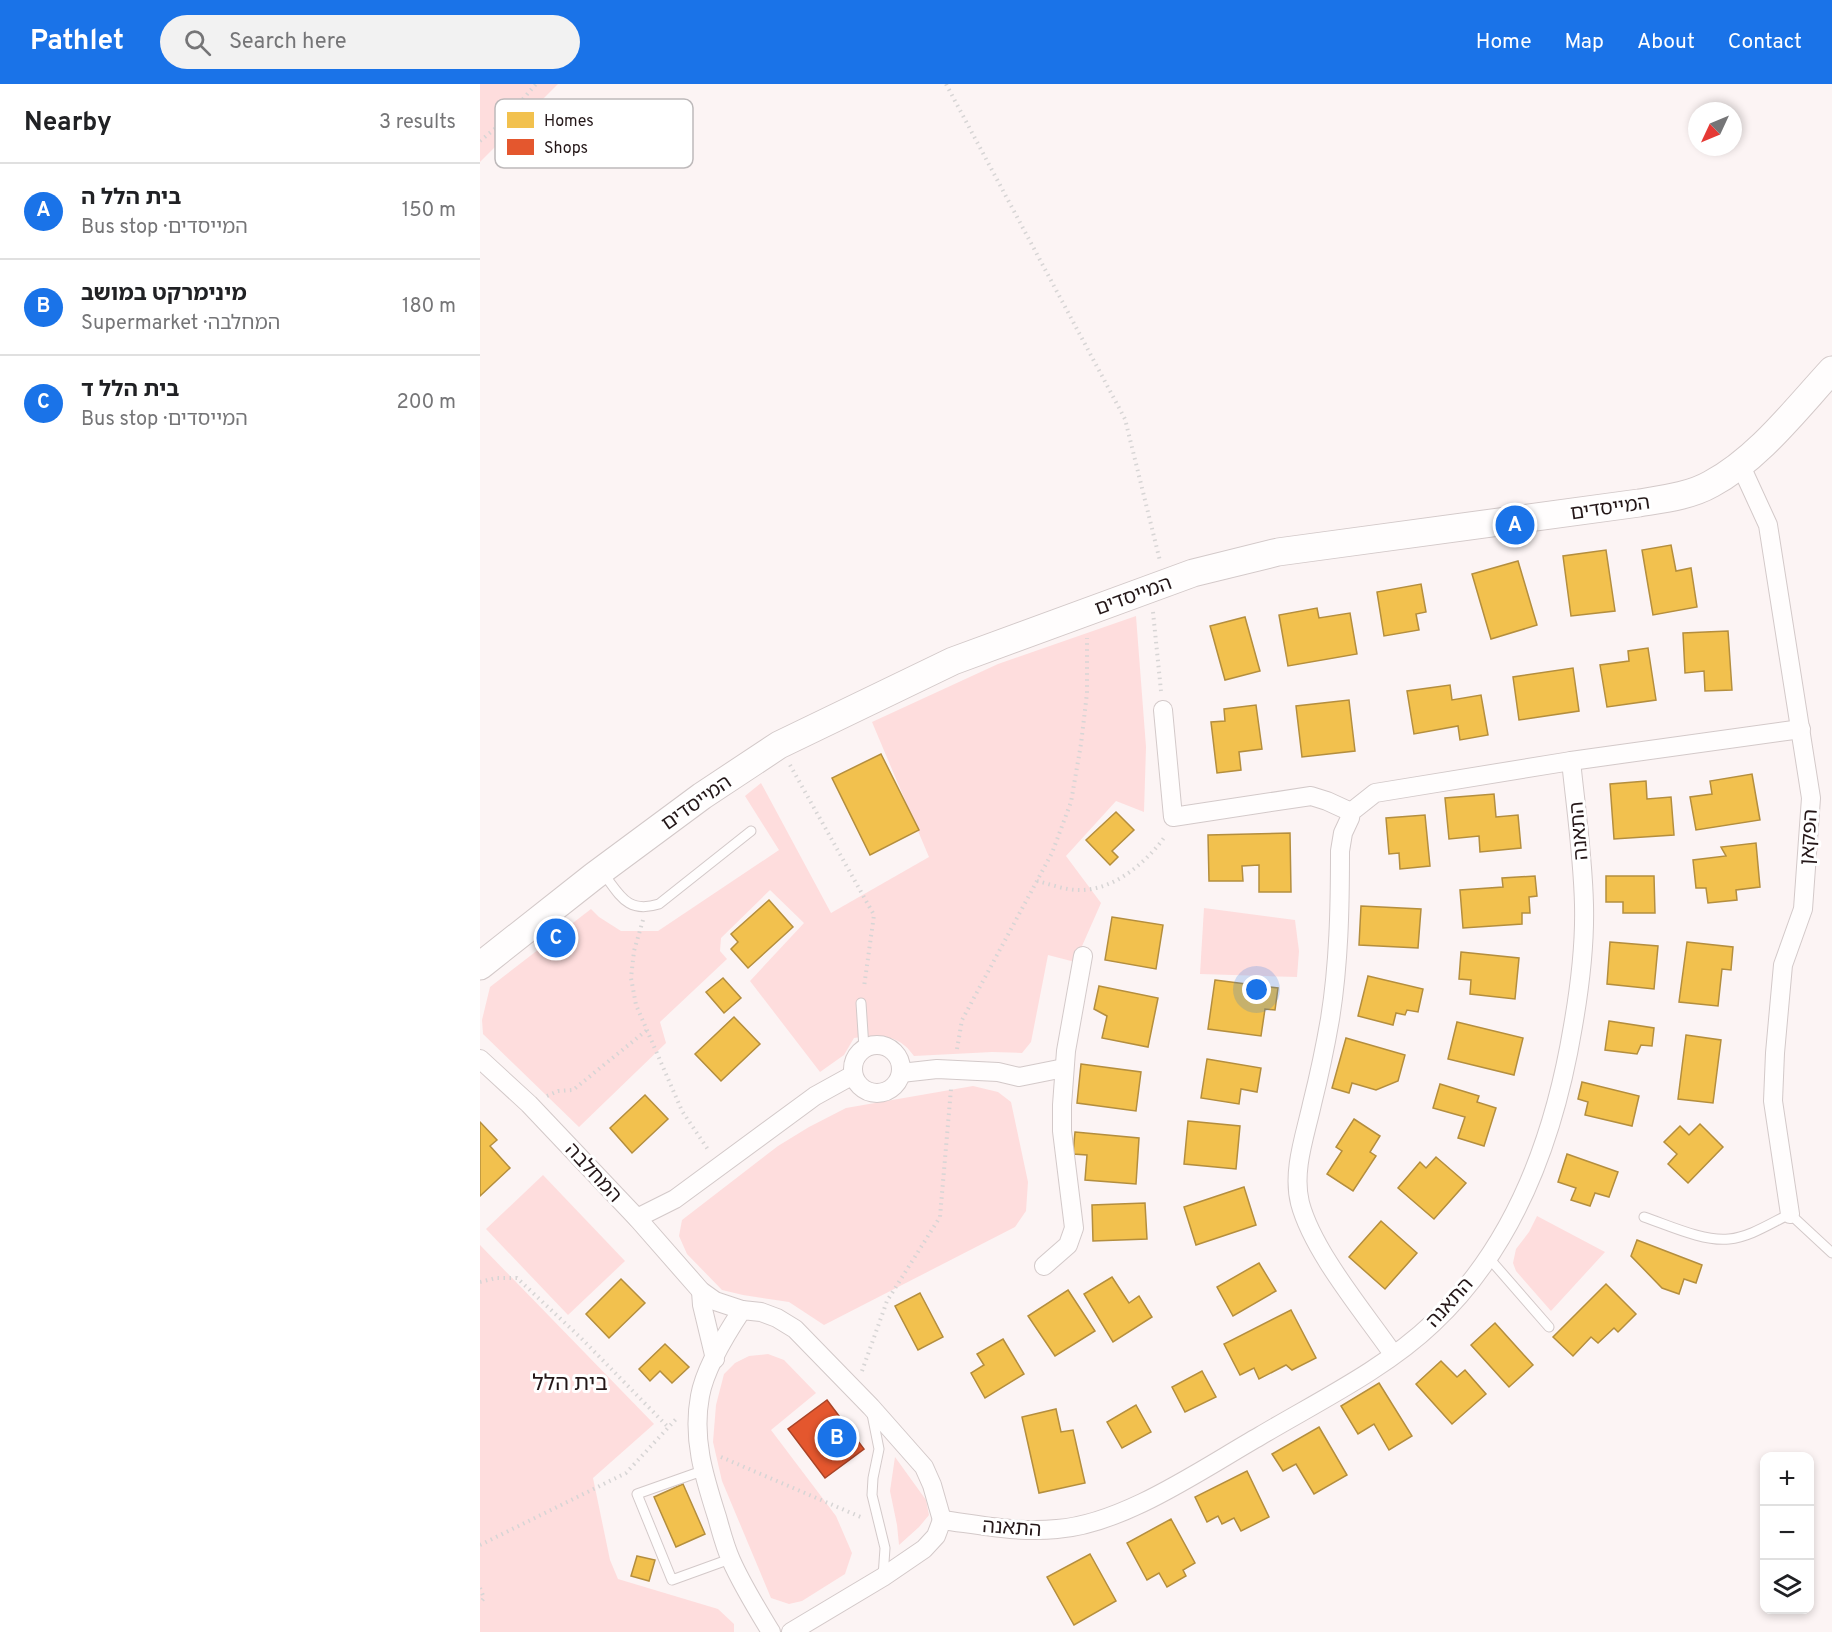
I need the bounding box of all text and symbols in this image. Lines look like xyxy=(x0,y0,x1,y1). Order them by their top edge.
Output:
search box xyxy=(160,15,580,69)
text: Pathlet xyxy=(30,24,124,60)
icon: search xyxy=(181,26,214,59)
text: Search here xyxy=(229,29,347,56)
text: Home xyxy=(1476,29,1532,56)
text: Map xyxy=(1565,29,1604,56)
text: About xyxy=(1637,29,1695,56)
text: Contact xyxy=(1728,29,1802,56)
legend xyxy=(495,99,693,168)
north arrow xyxy=(1688,102,1742,156)
text: Nearby xyxy=(24,107,112,140)
text: 3 results xyxy=(379,110,456,136)
text: Homes xyxy=(544,112,594,132)
text: Shops xyxy=(544,139,588,159)
text: בית הלל ה xyxy=(81,185,181,212)
text: A xyxy=(36,198,51,224)
text: 150 m xyxy=(402,198,456,224)
text: Bus stop · המייסדים xyxy=(81,215,248,241)
text: מינימרקט במושב xyxy=(81,281,247,308)
text: B xyxy=(37,294,50,320)
text: 180 m xyxy=(402,294,456,320)
text: Supermarket · המחלבה xyxy=(81,311,280,337)
text: בית הלל ד xyxy=(81,377,179,404)
text: C xyxy=(37,390,50,416)
text: 200 m xyxy=(397,390,456,416)
text: Bus stop · המייסדים xyxy=(81,407,248,433)
street label: המייסדים xyxy=(1569,491,1652,527)
pin: A xyxy=(1496,502,1534,548)
street label: המייסדים xyxy=(1092,571,1176,623)
street label: המייסדים xyxy=(657,770,737,837)
street label: התאנה xyxy=(1564,800,1596,861)
street label: הפקאן xyxy=(1795,808,1825,866)
pin: C xyxy=(536,916,576,960)
your location xyxy=(1242,975,1271,1004)
street label: המחלבה xyxy=(558,1138,627,1209)
street label: התאנה xyxy=(1421,1273,1480,1334)
district label: בית הלל xyxy=(532,1371,608,1398)
pin: B xyxy=(818,1416,856,1460)
map controls xyxy=(1760,1452,1814,1614)
button: + xyxy=(1760,1452,1814,1506)
button: − xyxy=(1760,1506,1814,1560)
street label: התאנה xyxy=(982,1514,1042,1544)
button: layers xyxy=(1760,1560,1814,1614)

